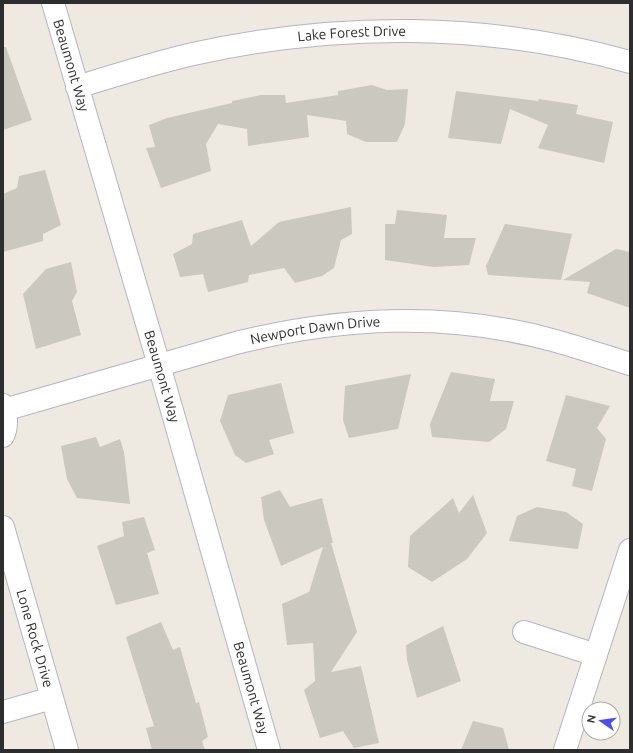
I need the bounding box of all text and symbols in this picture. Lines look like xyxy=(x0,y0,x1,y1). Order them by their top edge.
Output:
street label: Beaumont Way xyxy=(50,17,92,114)
street label: Lake Forest Drive xyxy=(297,23,406,45)
street label: Newport Dawn Drive xyxy=(249,313,381,347)
street label: Beaumont Way xyxy=(141,328,183,425)
street label: Lone Rock Drive xyxy=(13,588,57,689)
street label: Beaumont Way xyxy=(230,640,272,736)
north arrow xyxy=(581,701,621,741)
text: N xyxy=(584,713,598,724)

